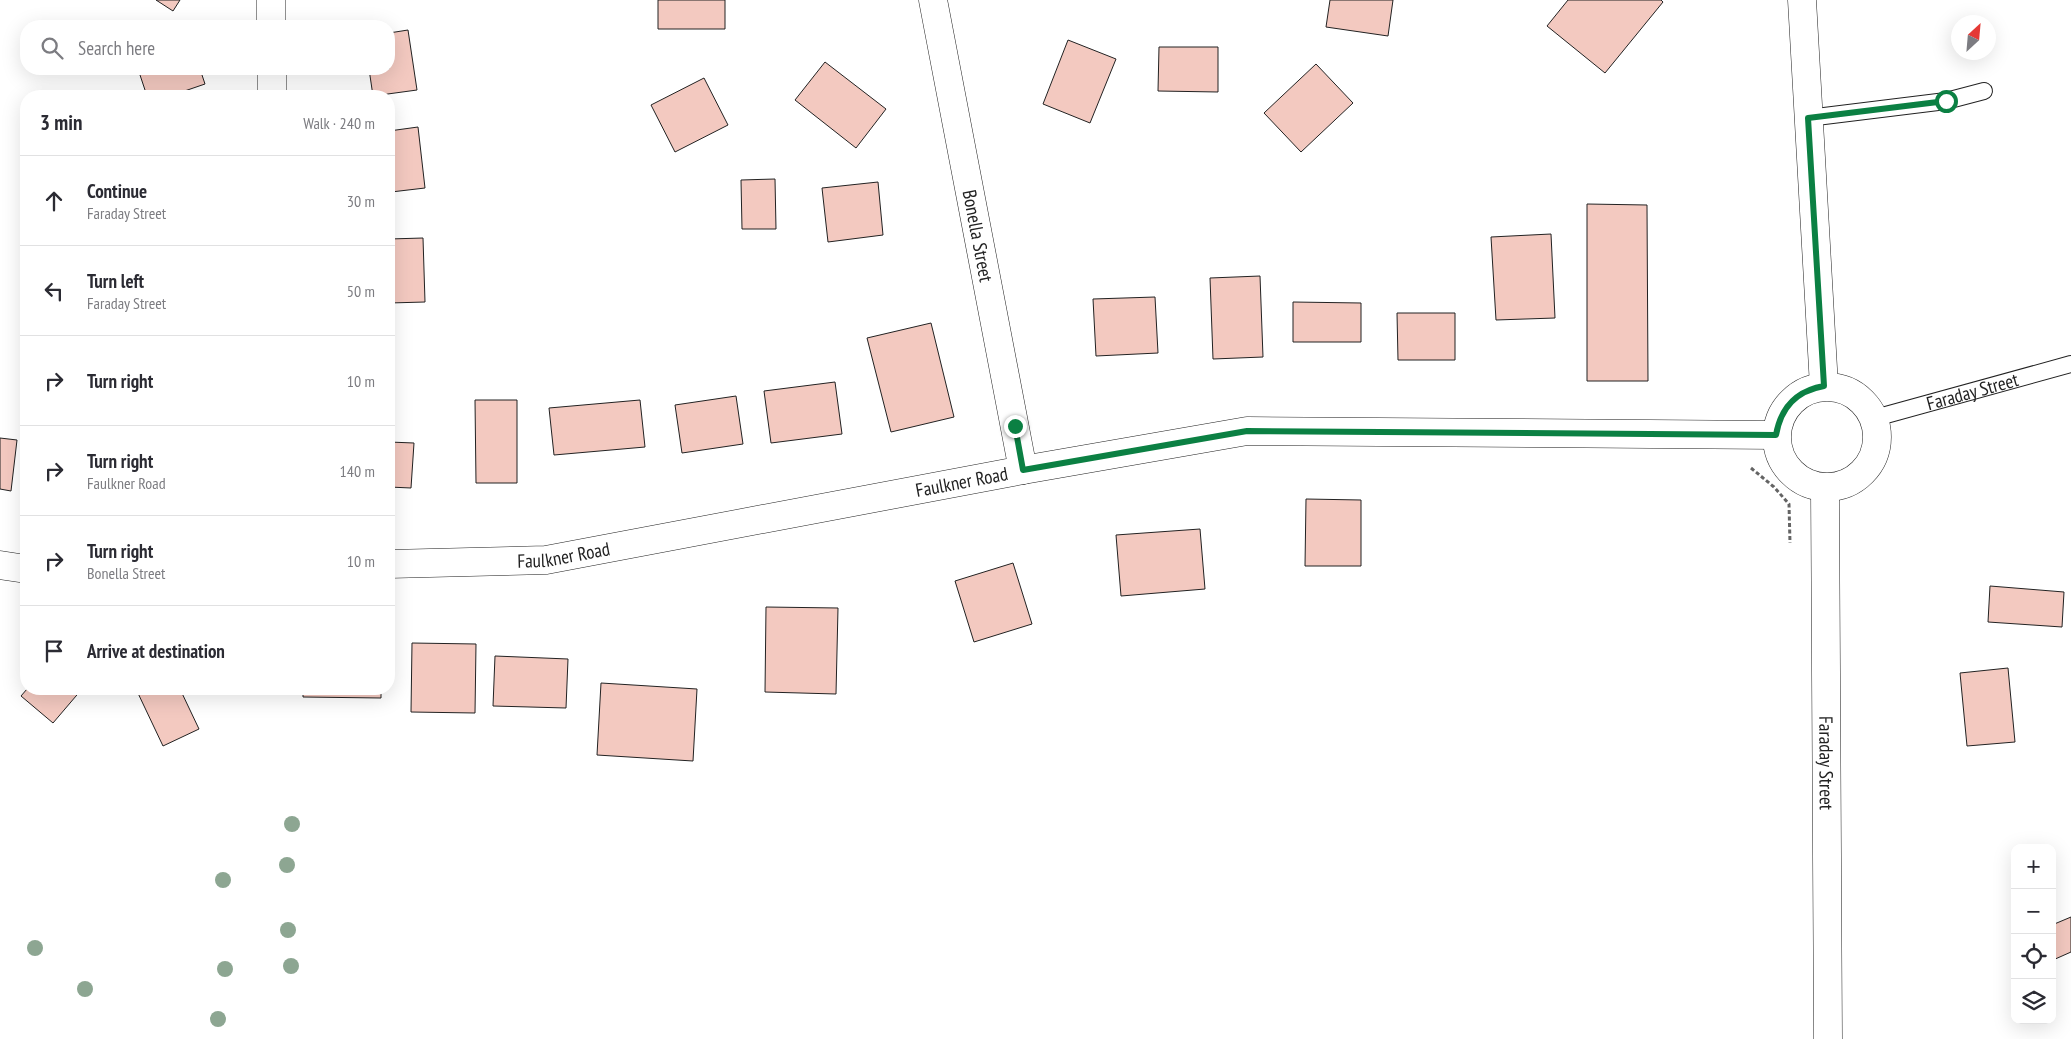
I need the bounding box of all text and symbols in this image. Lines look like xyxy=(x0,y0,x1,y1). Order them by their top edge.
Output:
north arrow xyxy=(1951,15,1996,60)
search box xyxy=(20,20,395,75)
icon: search xyxy=(38,34,66,62)
text: Search here xyxy=(78,36,155,60)
route start xyxy=(1935,90,1958,113)
text: 3 min xyxy=(40,109,82,136)
text: Walk · 240 m xyxy=(303,113,375,133)
text: Continue xyxy=(87,179,147,203)
icon: ahead xyxy=(40,187,68,215)
street label: Bonella Street xyxy=(958,188,999,285)
text: 30 m xyxy=(347,191,375,211)
text: Faraday Street xyxy=(87,203,166,223)
text: Turn left xyxy=(87,269,144,293)
icon: left xyxy=(40,277,68,305)
text: 50 m xyxy=(347,281,375,301)
text: Faraday Street xyxy=(87,293,166,313)
icon: right xyxy=(40,367,68,395)
street label: Faraday Street xyxy=(1924,367,2022,415)
text: Turn right xyxy=(87,369,153,393)
text: 10 m xyxy=(347,371,375,391)
route end xyxy=(1004,415,1027,438)
text: Turn right xyxy=(87,449,153,473)
icon: right xyxy=(40,457,68,485)
text: 140 m xyxy=(340,461,375,481)
street label: Faulkner Road xyxy=(913,461,1010,502)
text: Faulkner Road xyxy=(87,473,166,493)
street label: Faulkner Road xyxy=(517,536,612,573)
text: Turn right xyxy=(87,539,153,563)
icon: right xyxy=(40,547,68,575)
text: 10 m xyxy=(347,551,375,571)
text: Bonella Street xyxy=(87,563,165,583)
icon: arrive xyxy=(40,637,68,665)
text: Arrive at destination xyxy=(87,639,225,663)
street label: Faraday Street xyxy=(1814,716,1839,811)
map controls xyxy=(2011,844,2056,1024)
button: + xyxy=(2011,844,2056,889)
button: − xyxy=(2011,889,2056,934)
button: locate xyxy=(2011,934,2056,979)
button: layers xyxy=(2011,979,2056,1024)

